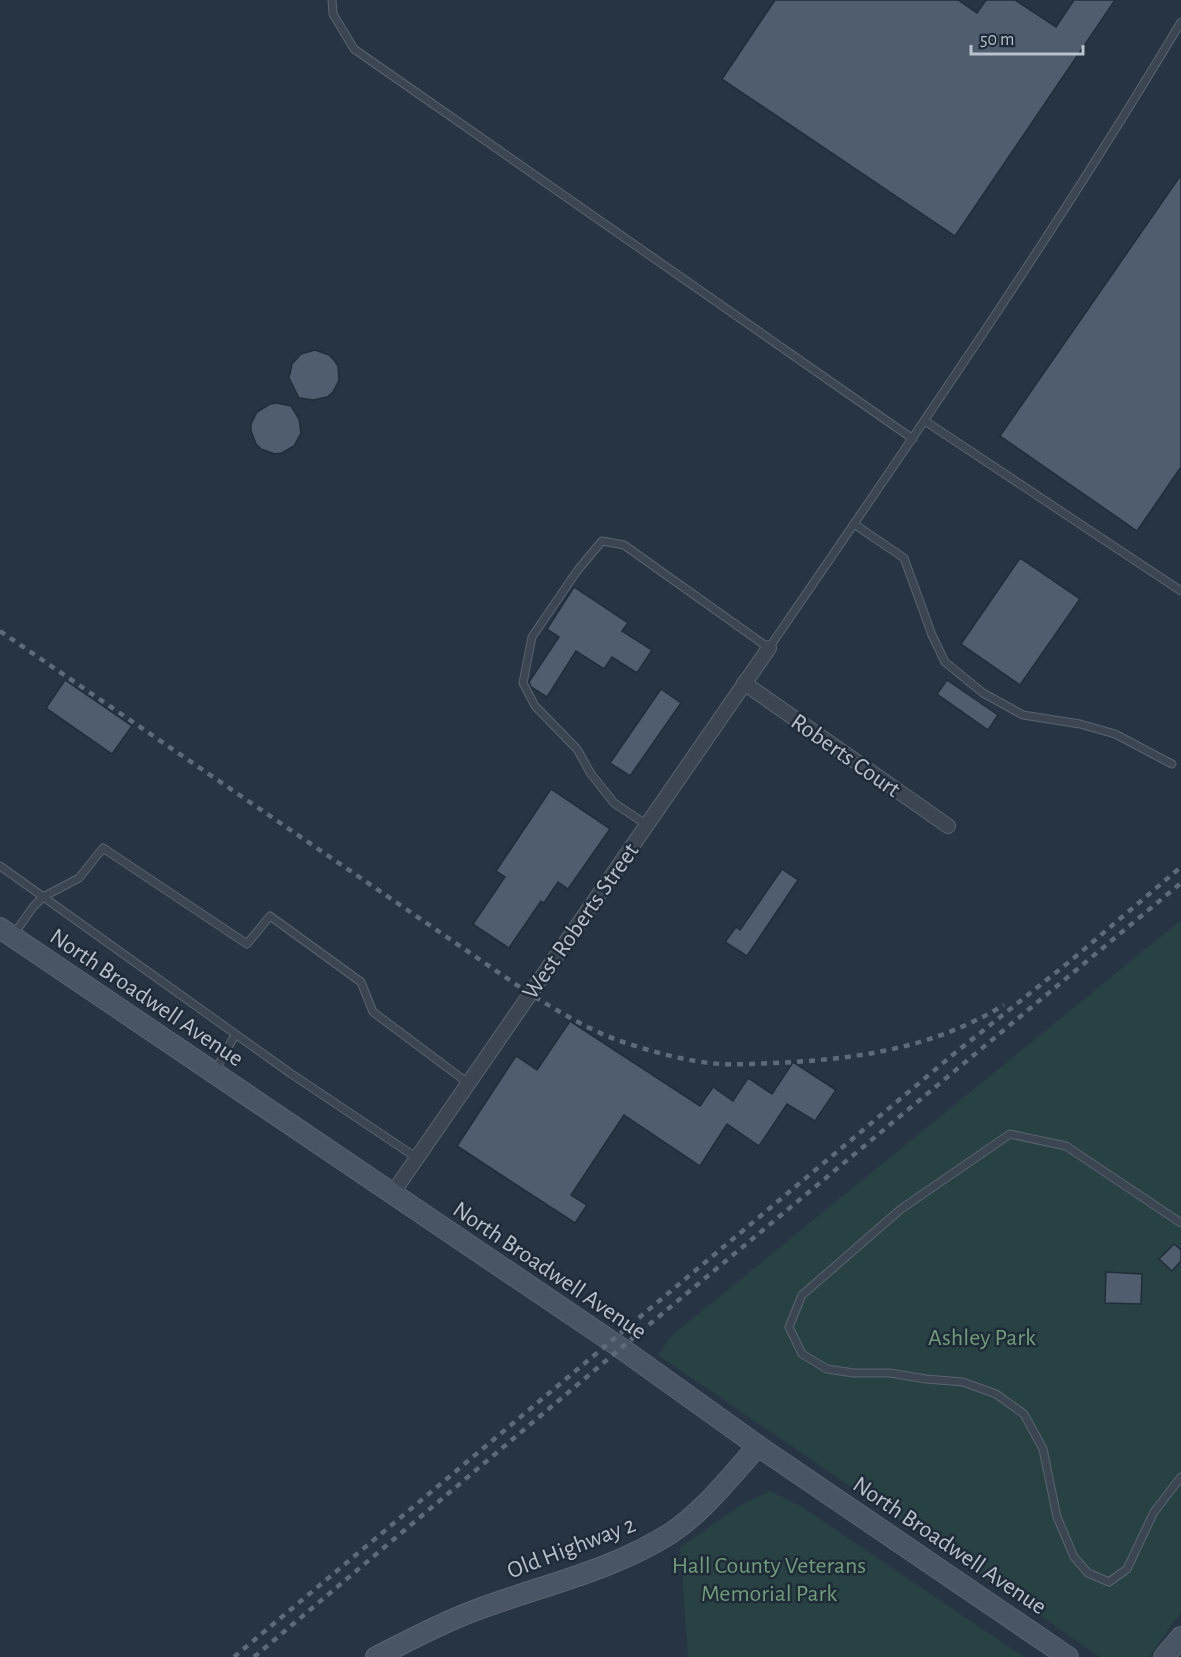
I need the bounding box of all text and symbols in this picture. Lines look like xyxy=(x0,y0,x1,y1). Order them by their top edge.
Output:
scale bar xyxy=(971,18,1084,56)
text: 50 m xyxy=(980,31,1014,49)
street label: Roberts Court xyxy=(786,710,905,802)
street label: West Roberts Street xyxy=(518,839,644,1004)
street label: North Broadwell Avenue xyxy=(45,924,248,1071)
street label: North Broadwell Avenue xyxy=(448,1197,651,1344)
park label: Ashley Park xyxy=(928,1326,1036,1350)
street label: North Broadwell Avenue xyxy=(848,1472,1051,1619)
street label: Old Highway 2 xyxy=(504,1512,639,1583)
park label: Hall County Veterans Memorial Park xyxy=(672,1554,866,1606)

